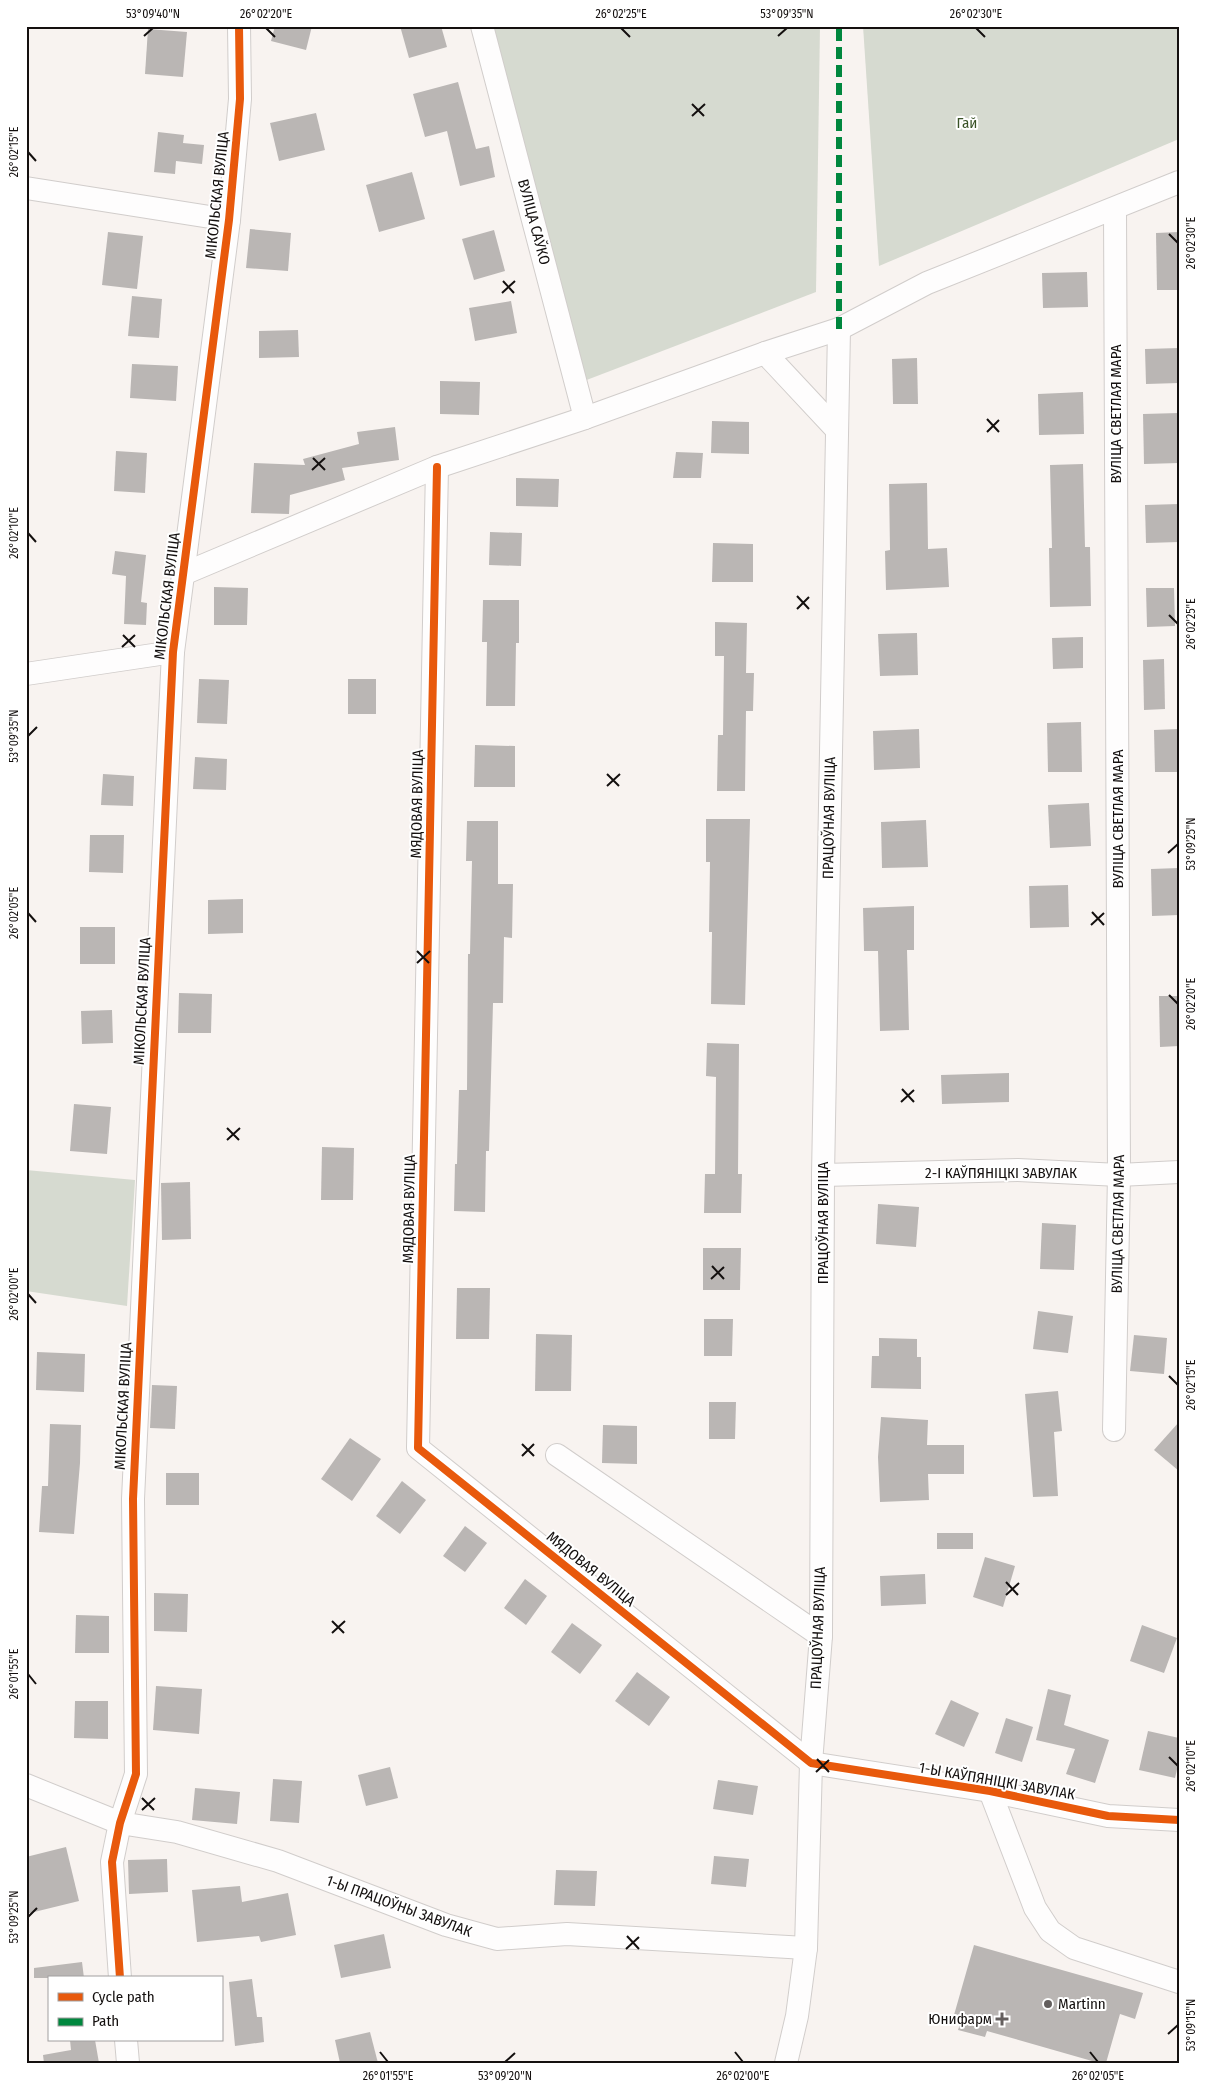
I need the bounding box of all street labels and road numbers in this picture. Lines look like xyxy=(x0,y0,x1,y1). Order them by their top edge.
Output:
street label: МІКОЛЬСКАЯ ВУЛІЦА xyxy=(201,130,233,260)
street label: ВУЛІЦА САЎКО xyxy=(514,177,554,267)
street label: ВУЛІЦА СВЕТЛАЯ МАРА xyxy=(1107,344,1125,484)
street label: МІКОЛЬСКАЯ ВУЛІЦА xyxy=(150,531,184,661)
street label: МЯДОВАЯ ВУЛІЦА xyxy=(407,749,427,859)
street label: ВУЛІЦА СВЕТЛАЯ МАРА xyxy=(1109,749,1127,889)
street label: ПРАЦОЎНАЯ ВУЛІЦА xyxy=(819,756,839,879)
street label: МІКОЛЬСКАЯ ВУЛІЦА xyxy=(130,937,154,1065)
street label: МЯДОВАЯ ВУЛІЦА xyxy=(399,1154,419,1264)
street label: ВУЛІЦА СВЕТЛАЯ МАРА xyxy=(1108,1154,1128,1294)
street label: ПРАЦОЎНАЯ ВУЛІЦА xyxy=(814,1162,832,1284)
street label: 2-І КАЎПЯНІЦКІ ЗАВУЛАК xyxy=(925,1164,1077,1182)
street label: МІКОЛЬСКАЯ ВУЛІЦА xyxy=(111,1342,135,1470)
street label: МЯДОВАЯ ВУЛІЦА xyxy=(543,1528,639,1610)
street label: ПРАЦОЎНАЯ ВУЛІЦА xyxy=(807,1566,829,1690)
street label: 1-Ы КАЎПЯНІЦКІ ЗАВУЛАК xyxy=(917,1758,1077,1804)
street label: 1-Ы ПРАЦОЎНЫ ЗАВУЛАК xyxy=(324,1871,474,1941)

